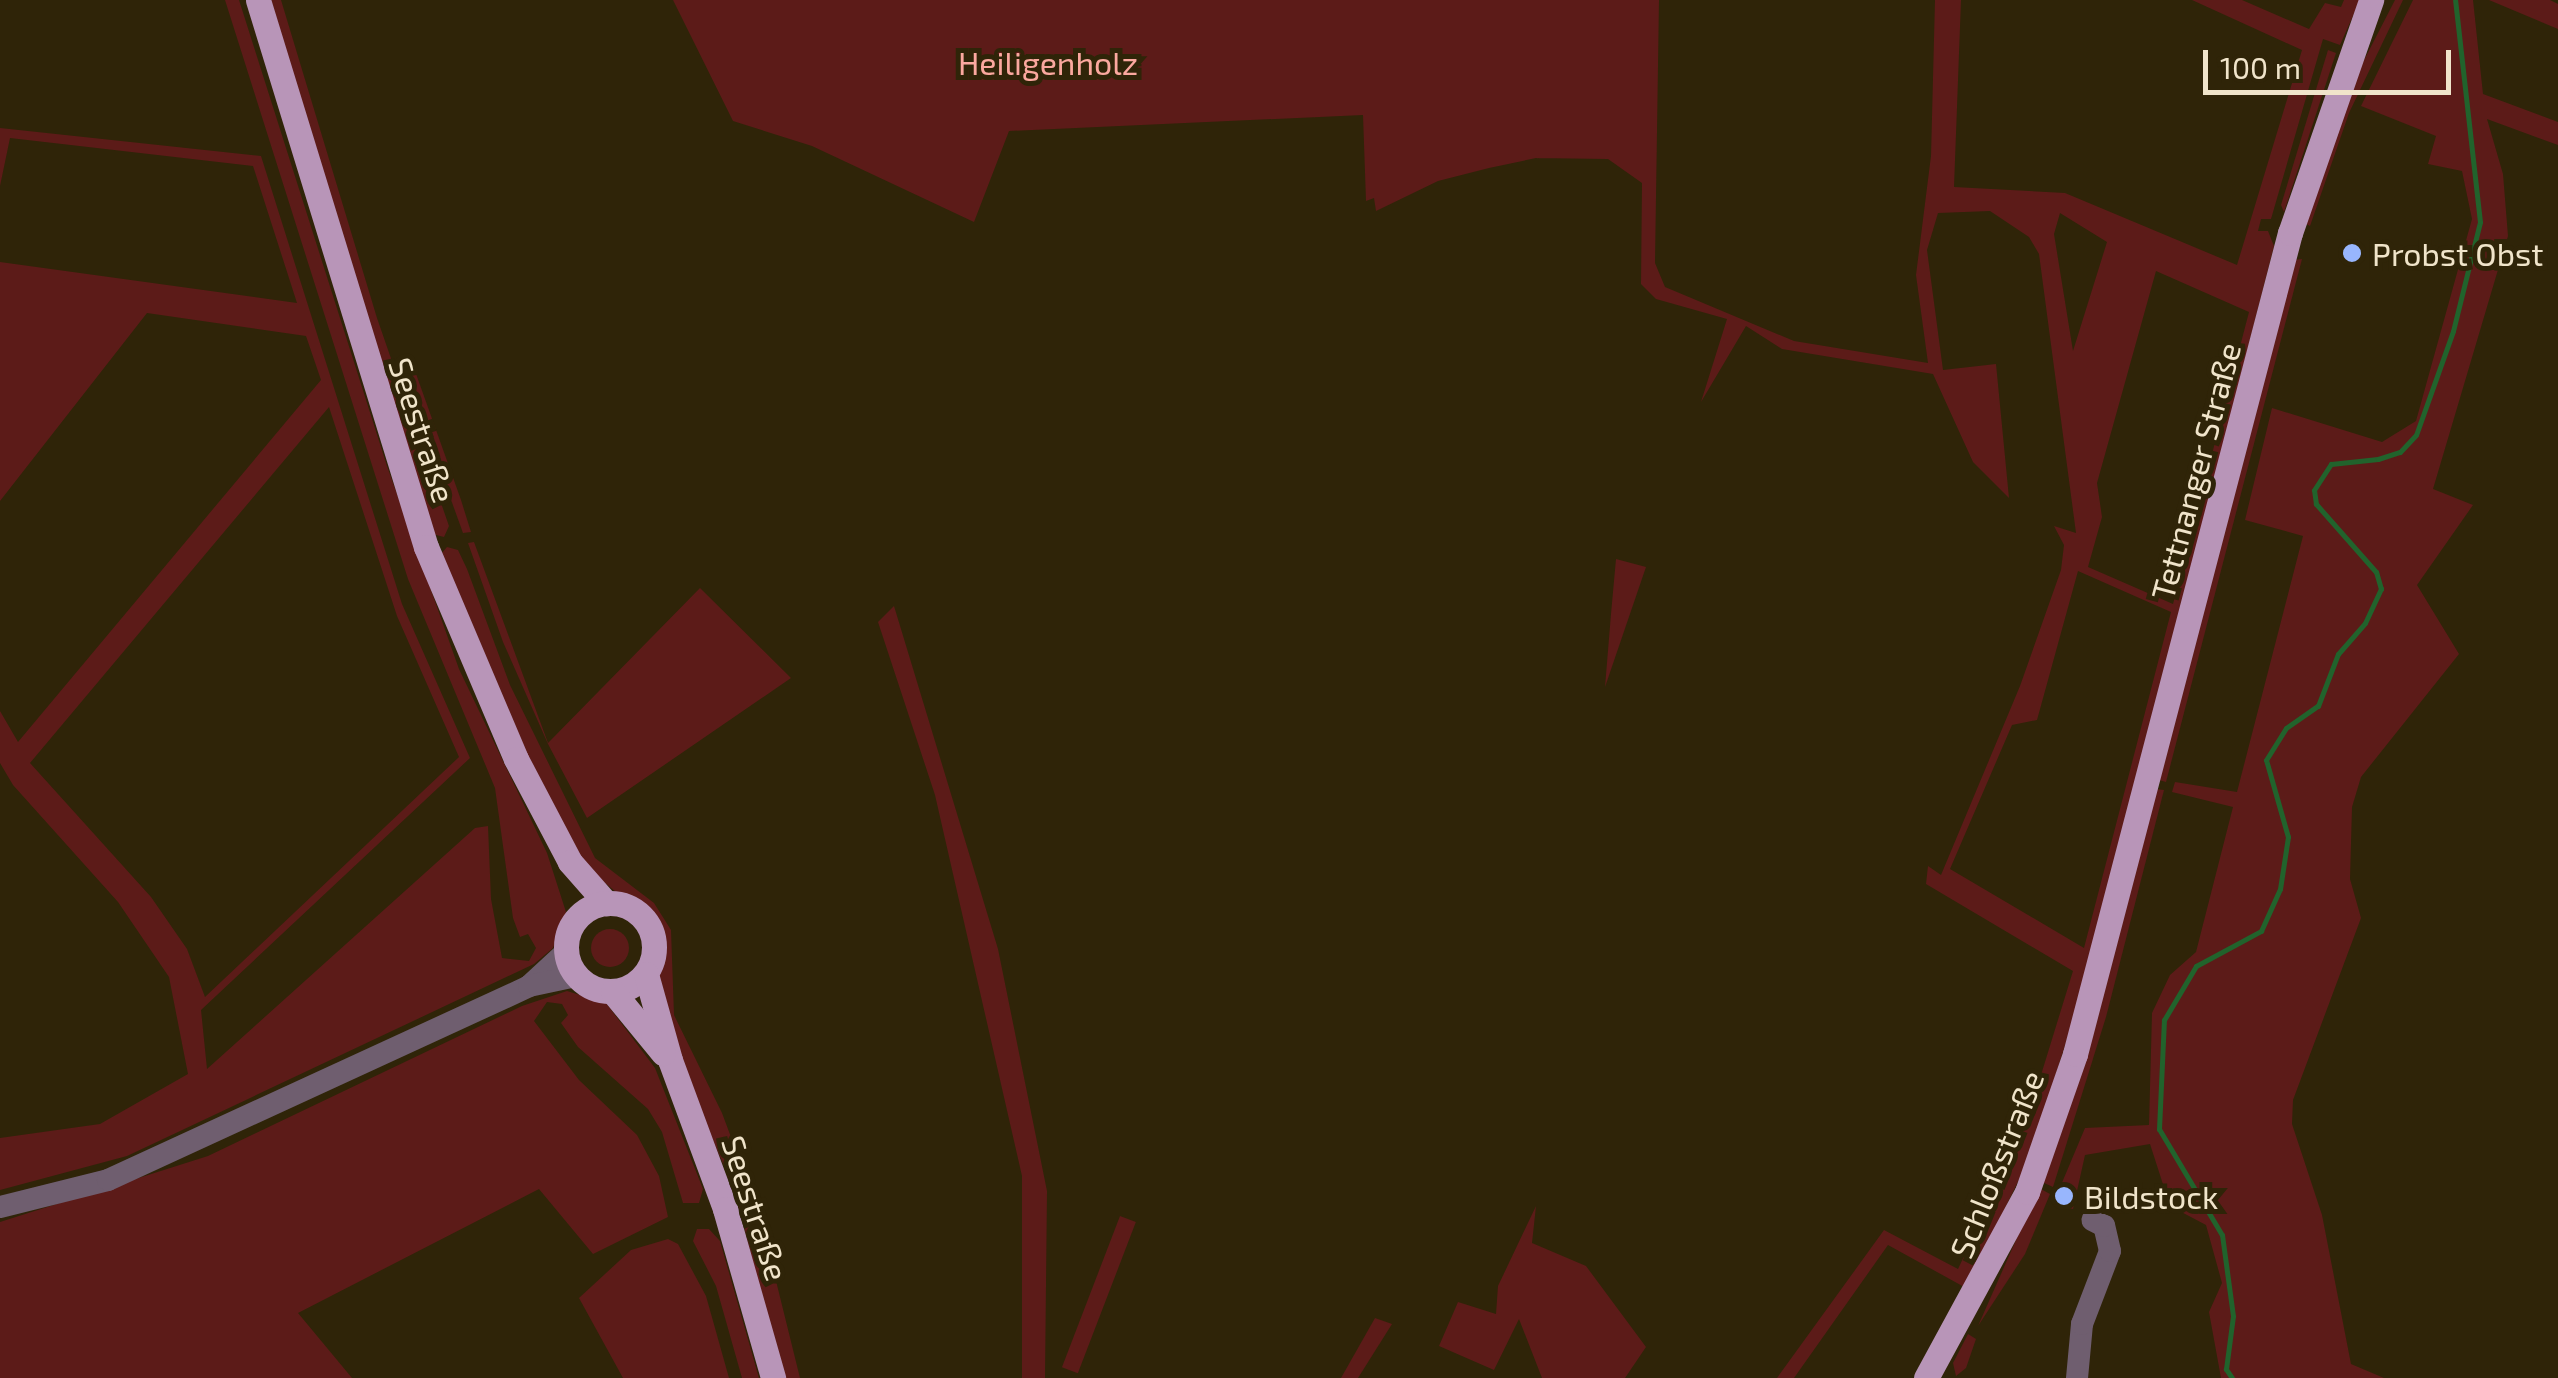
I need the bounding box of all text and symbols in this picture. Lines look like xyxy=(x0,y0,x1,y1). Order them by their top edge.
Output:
scale bar xyxy=(2208,30,2456,92)
park label: Heiligenholz xyxy=(958,43,1138,81)
text: 100 m xyxy=(2220,49,2301,85)
place label: Probst Obst xyxy=(2372,234,2543,272)
marker: Probst Obst xyxy=(2341,242,2363,264)
street label: Tettnanger Straße xyxy=(2142,338,2248,604)
street label: Seestraße xyxy=(382,353,464,507)
street label: Schloßstraße xyxy=(1941,1065,2051,1263)
street label: Seestraße xyxy=(715,1131,797,1285)
place label: Bildstock xyxy=(2084,1177,2218,1215)
marker: Bildstock xyxy=(2053,1185,2075,1207)

